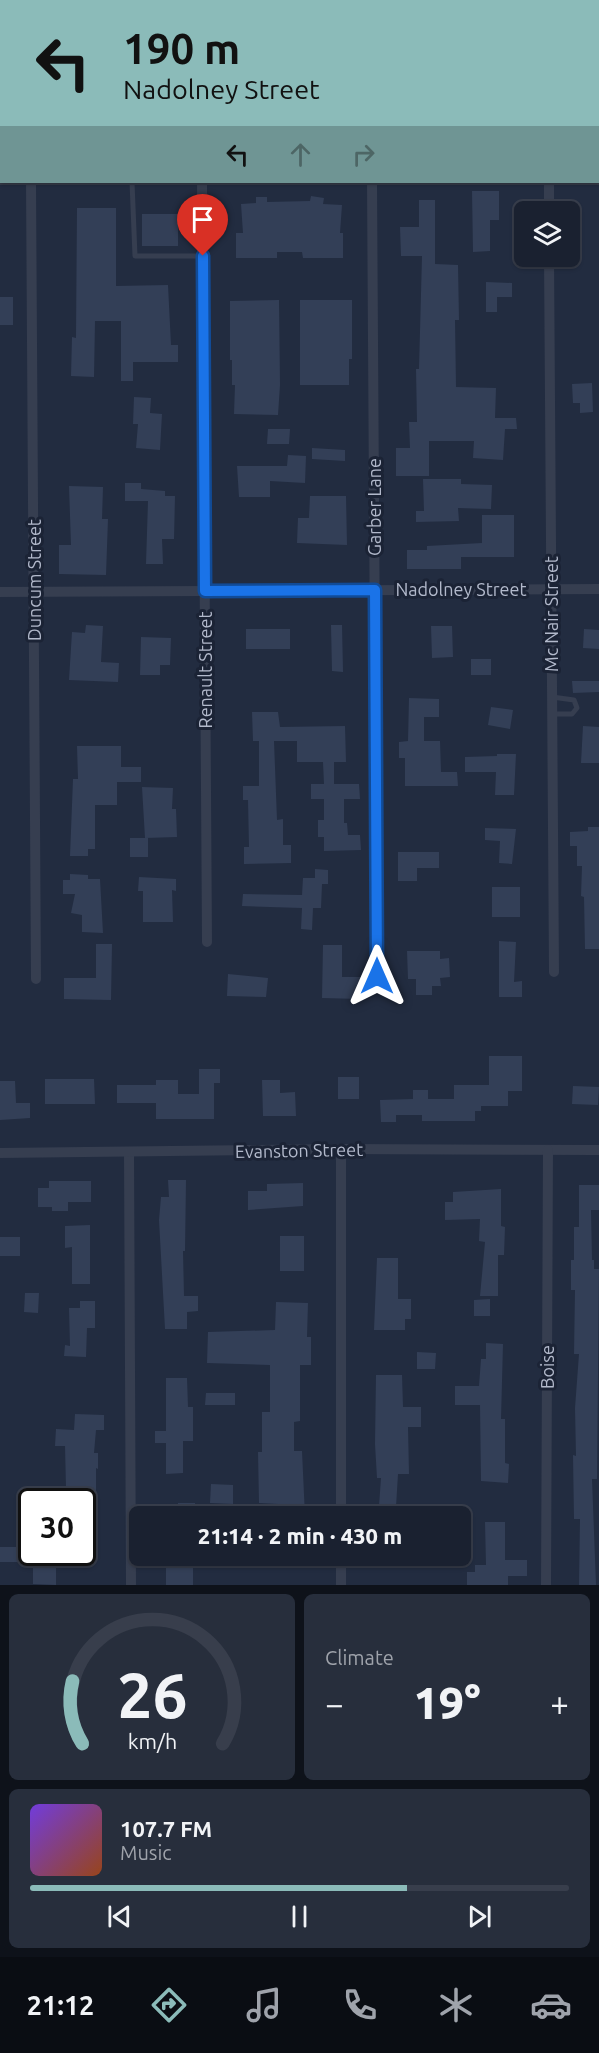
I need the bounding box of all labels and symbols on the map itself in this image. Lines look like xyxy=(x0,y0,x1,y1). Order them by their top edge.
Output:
pin xyxy=(177,194,228,256)
street label: Garber Lane xyxy=(364,458,384,556)
street label: Duncum Street xyxy=(24,519,44,641)
street label: Mc Nair Street xyxy=(541,556,561,672)
street label: Nadolney Street xyxy=(395,579,527,599)
street label: Renault Street xyxy=(195,611,215,729)
position arrow xyxy=(345,944,409,1008)
street label: Evanston Street xyxy=(235,1139,363,1161)
street label: Boise xyxy=(537,1345,557,1389)
speed limit sign: 30 xyxy=(18,1488,96,1566)

